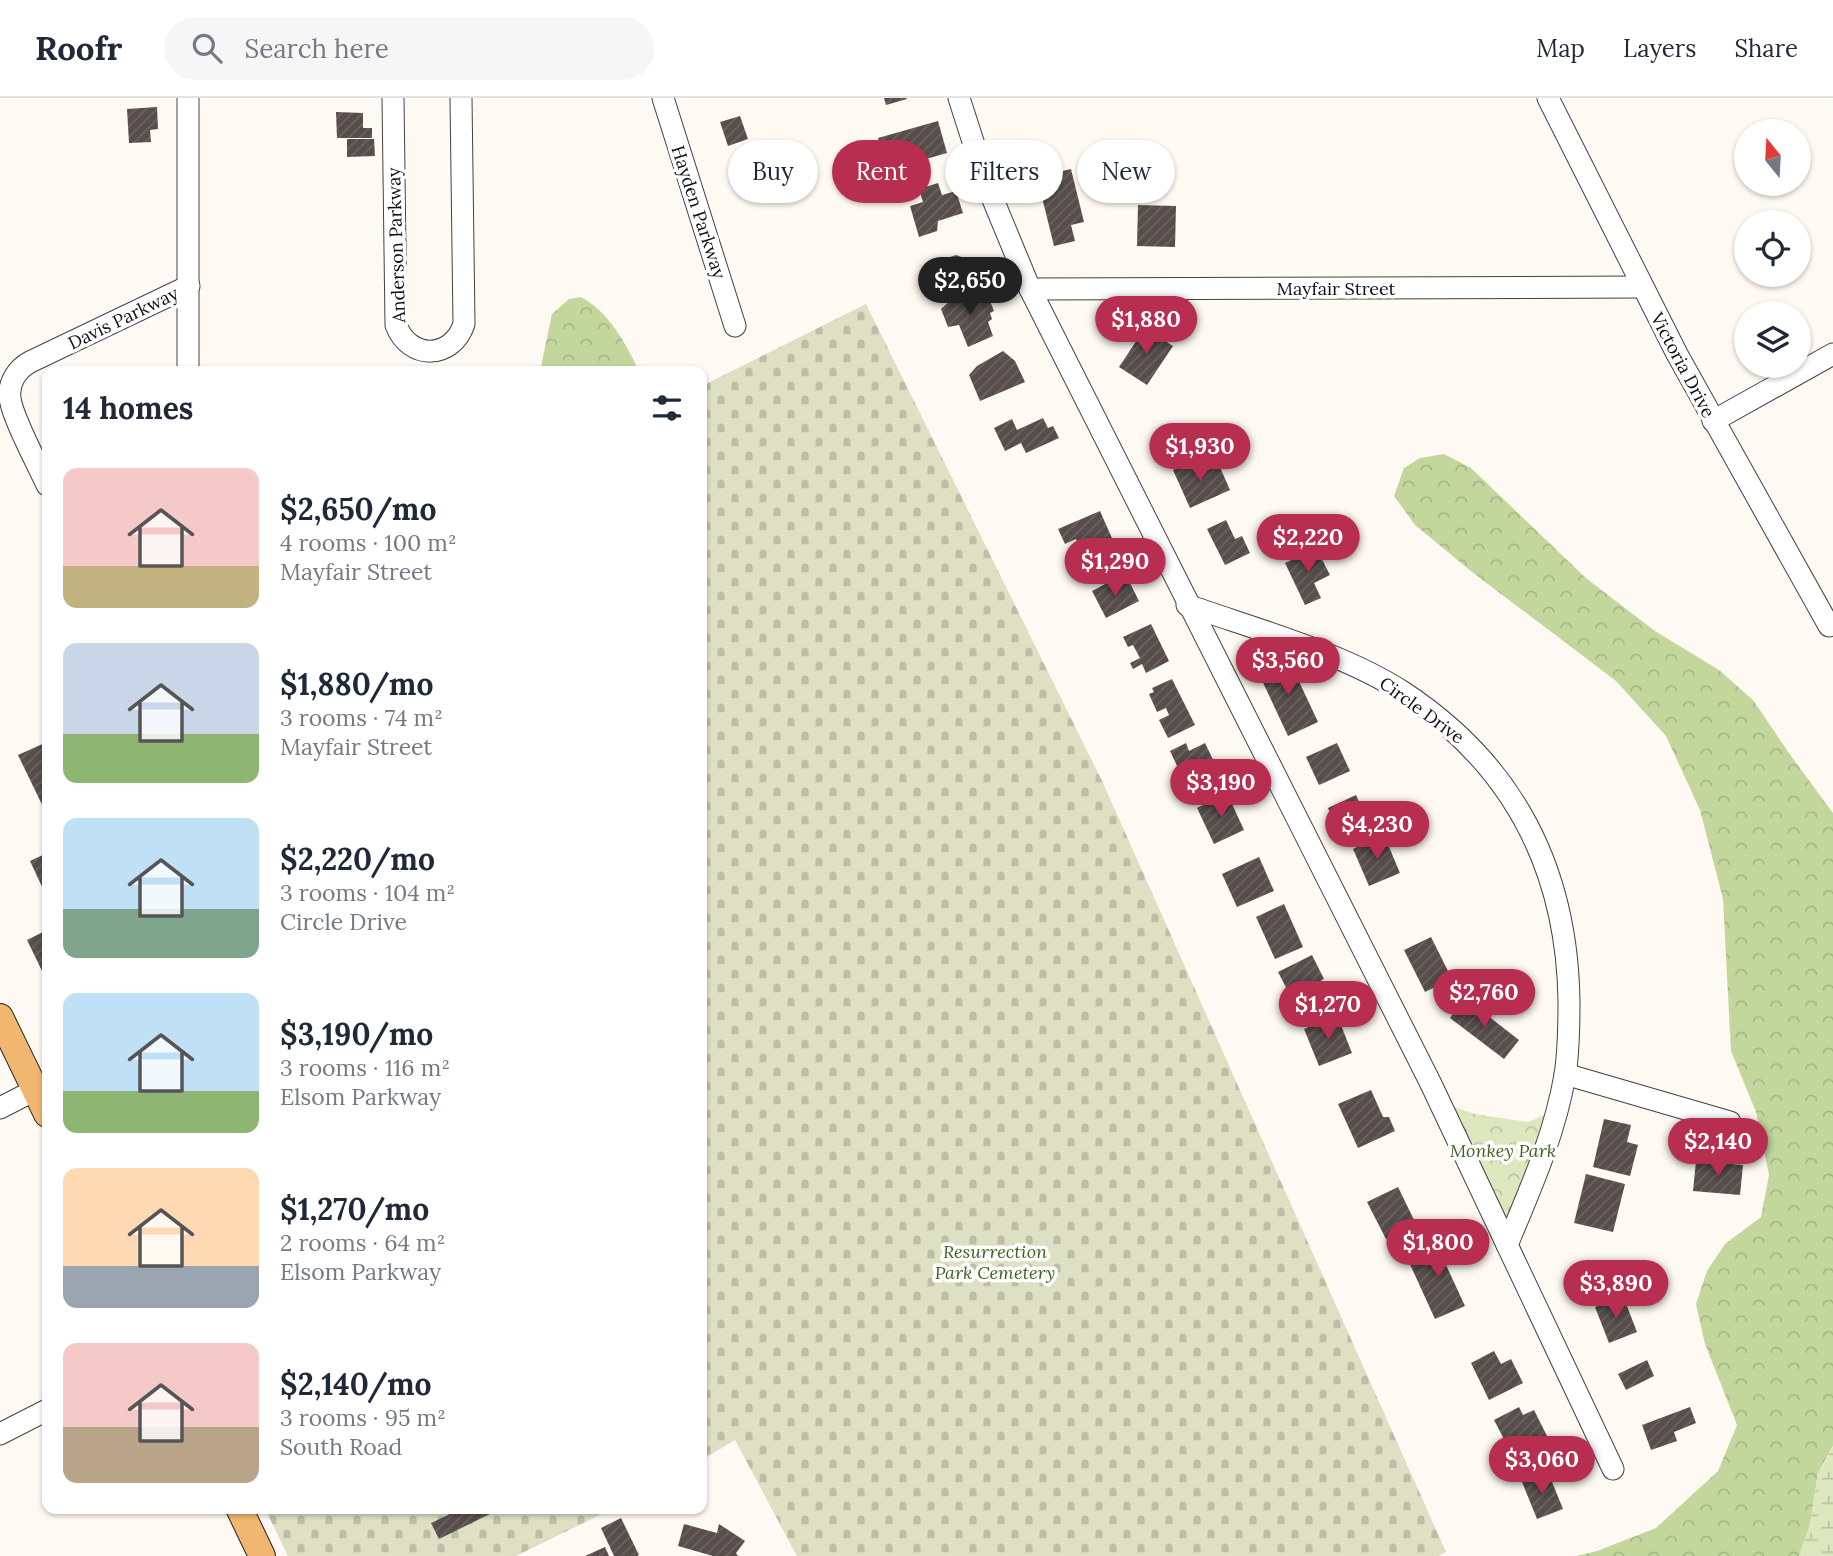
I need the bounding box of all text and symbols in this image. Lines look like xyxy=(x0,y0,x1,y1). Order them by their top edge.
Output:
search box xyxy=(164,17,654,80)
text: Roofr xyxy=(35,27,122,69)
icon: search xyxy=(188,29,226,67)
text: Search here xyxy=(244,32,389,65)
text: Map xyxy=(1536,33,1585,64)
text: Layers xyxy=(1623,33,1696,64)
text: Share xyxy=(1734,33,1798,64)
north arrow xyxy=(1734,119,1811,196)
map controls xyxy=(1734,119,1811,378)
chip: Buy xyxy=(728,140,818,203)
chip: Rent xyxy=(832,140,931,203)
chip: Filters xyxy=(945,140,1063,203)
chip: New xyxy=(1077,140,1175,203)
street label: Hayden Parkway xyxy=(667,142,732,282)
street label: Anderson Parkway xyxy=(382,166,410,324)
button: locate xyxy=(1734,210,1811,287)
pin: $2,650 xyxy=(913,258,1027,317)
text: $2,650 xyxy=(934,265,1006,294)
street label: Mayfair Street xyxy=(1276,277,1396,300)
street label: Davis Parkway xyxy=(64,281,182,355)
pin: $1,880 xyxy=(1089,296,1203,356)
button: layers xyxy=(1734,301,1811,378)
text: $1,880 xyxy=(1111,304,1181,333)
street label: Victoria Drive xyxy=(1645,308,1720,422)
text: 14 homes xyxy=(63,389,193,427)
icon: filters xyxy=(648,389,686,427)
pin: $1,930 xyxy=(1143,424,1257,483)
text: $1,930 xyxy=(1165,431,1235,460)
text: $2,650/mo xyxy=(280,490,436,528)
icon: home xyxy=(119,496,203,580)
pin: $2,220 xyxy=(1251,514,1365,574)
text: $2,220 xyxy=(1273,522,1343,551)
text: 4 rooms · 100 m² xyxy=(280,528,457,557)
pin: $1,290 xyxy=(1058,538,1172,598)
text: $1,290 xyxy=(1081,546,1149,575)
text: Mayfair Street xyxy=(280,557,432,586)
pin: $3,560 xyxy=(1231,638,1345,697)
text: $3,560 xyxy=(1252,645,1324,674)
text: $1,880/mo xyxy=(280,665,433,703)
icon: home xyxy=(119,671,203,755)
street label: Circle Drive xyxy=(1375,672,1469,749)
text: 3 rooms · 74 m² xyxy=(280,703,443,732)
text: Mayfair Street xyxy=(280,732,432,761)
pin: $3,190 xyxy=(1164,760,1278,819)
text: $3,190 xyxy=(1186,767,1256,796)
pin: $4,230 xyxy=(1320,802,1434,861)
text: $4,230 xyxy=(1341,809,1413,838)
text: $2,220/mo xyxy=(280,840,435,878)
icon: home xyxy=(119,846,203,930)
text: 3 rooms · 104 m² xyxy=(280,878,455,907)
text: Circle Drive xyxy=(280,907,407,936)
pin: $2,760 xyxy=(1427,970,1541,1029)
text: $2,760 xyxy=(1449,977,1519,1006)
pin: $1,270 xyxy=(1271,982,1385,1041)
text: $1,270 xyxy=(1295,989,1361,1018)
text: $3,190/mo xyxy=(280,1015,433,1053)
icon: home xyxy=(119,1021,203,1105)
text: 3 rooms · 116 m² xyxy=(280,1053,450,1082)
text: Elsom Parkway xyxy=(280,1082,441,1111)
pin: $2,140 xyxy=(1661,1118,1775,1178)
text: $2,140 xyxy=(1684,1126,1752,1155)
park label: Monkey Park xyxy=(1450,1139,1556,1162)
text: $1,270/mo xyxy=(280,1190,429,1228)
icon: home xyxy=(119,1196,203,1280)
pin: $1,800 xyxy=(1381,1220,1495,1279)
text: $1,800 xyxy=(1402,1227,1474,1256)
text: 2 rooms · 64 m² xyxy=(280,1228,445,1257)
park label: Resurrection Park Cemetery xyxy=(935,1240,1055,1284)
text: Elsom Parkway xyxy=(280,1257,441,1286)
pin: $3,890 xyxy=(1559,1260,1673,1320)
text: $3,890 xyxy=(1579,1268,1653,1297)
text: $2,140/mo xyxy=(280,1365,432,1403)
icon: home xyxy=(119,1371,203,1455)
text: 3 rooms · 95 m² xyxy=(280,1403,446,1432)
text: South Road xyxy=(280,1432,402,1461)
pin: $3,060 xyxy=(1485,1436,1599,1496)
text: $3,060 xyxy=(1505,1444,1579,1473)

